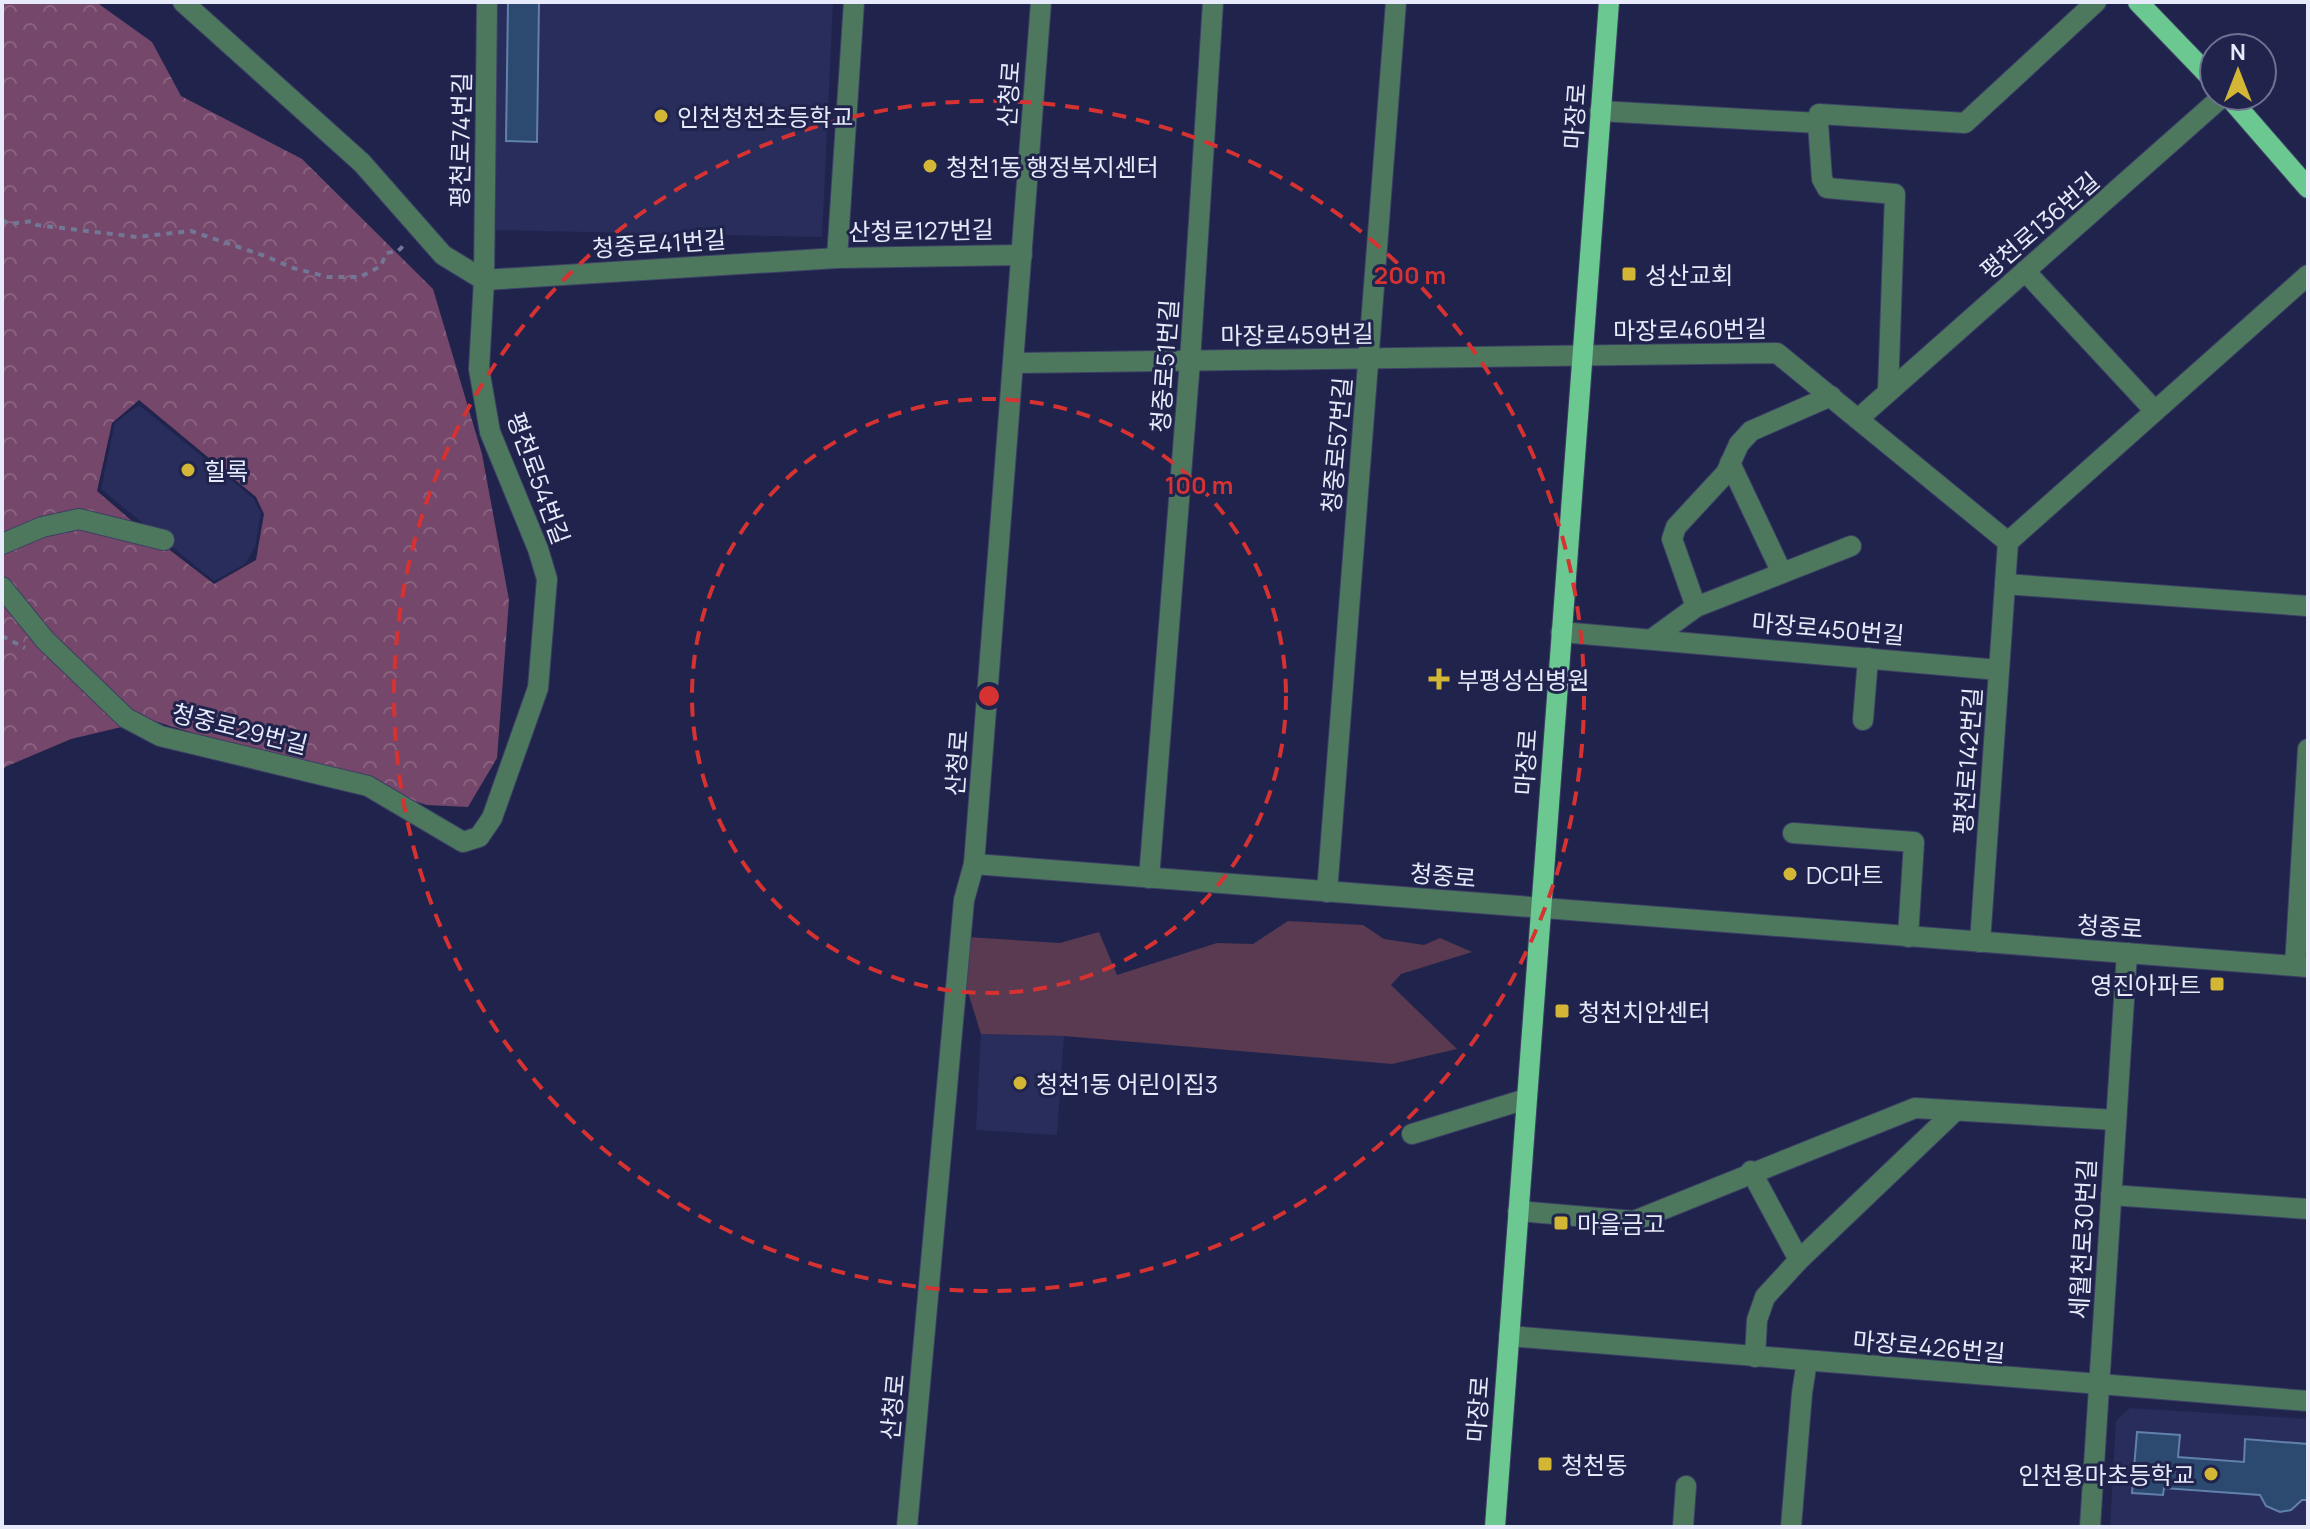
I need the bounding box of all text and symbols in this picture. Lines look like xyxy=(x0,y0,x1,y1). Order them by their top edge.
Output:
north arrow xyxy=(2198,32,2278,112)
text: N xyxy=(2230,37,2246,67)
street label: 산청로 xyxy=(989,60,1027,128)
street label: 평천로74번길 xyxy=(442,72,478,208)
street label: 마장로 xyxy=(1555,82,1593,150)
place label: 인천청천초등학교 xyxy=(677,100,854,133)
marker: 인천청천초등학교 xyxy=(652,107,670,125)
place label: 청천1동 행정복지센터 xyxy=(946,150,1159,183)
marker: 청천1동 행정복지센터 xyxy=(921,157,939,175)
street label: 평천로136번길 xyxy=(1972,164,2106,286)
street label: 산청로127번길 xyxy=(848,212,994,248)
street label: 청중로41번길 xyxy=(591,222,727,264)
text: 200 m xyxy=(1374,258,1446,291)
place label: 성산교회 xyxy=(1645,258,1733,291)
marker: 성산교회 xyxy=(1620,265,1638,283)
street label: 청중로51번길 xyxy=(1143,298,1185,434)
street label: 마장로460번길 xyxy=(1613,311,1767,347)
street label: 마장로459번길 xyxy=(1220,316,1374,352)
street label: 청중로57번길 xyxy=(1314,376,1358,514)
street label: 평천로54번길 xyxy=(500,407,578,549)
place label: 힐록 xyxy=(204,454,248,487)
marker: 힐록 xyxy=(179,461,197,479)
text: 100 m xyxy=(1165,468,1233,501)
street label: 마장로450번길 xyxy=(1750,605,1906,651)
place label: 부평성심병원 xyxy=(1457,663,1589,696)
marker: 부평성심병원 xyxy=(1428,668,1450,690)
centre of rings xyxy=(975,682,1003,710)
street label: 평천로142번길 xyxy=(1945,686,1989,836)
street label: 청중로29번길 xyxy=(169,695,311,761)
street label: 마장로 xyxy=(1506,728,1544,796)
street label: 산청로 xyxy=(937,729,975,797)
street label: 청중로 xyxy=(1409,856,1477,894)
place label: DC마트 xyxy=(1806,858,1883,891)
marker: DC마트 xyxy=(1781,865,1799,883)
street label: 청중로 xyxy=(2076,907,2144,945)
place label: 영진아파트 xyxy=(2091,968,2201,1001)
marker: 영진아파트 xyxy=(2208,975,2226,993)
place label: 청천치안센터 xyxy=(1578,995,1710,1028)
marker: 청천치안센터 xyxy=(1553,1002,1571,1020)
place label: 청천1동 어린이집3 xyxy=(1036,1067,1218,1100)
marker: 청천1동 어린이집3 xyxy=(1011,1074,1029,1092)
street label: 세월천로30번길 xyxy=(2061,1158,2103,1320)
place label: 마을금고 xyxy=(1577,1207,1665,1240)
marker: 마을금고 xyxy=(1552,1214,1570,1232)
street label: 마장로426번길 xyxy=(1851,1323,2007,1369)
street label: 산청로 xyxy=(873,1373,911,1441)
street label: 마장로 xyxy=(1458,1375,1496,1443)
place label: 청천동 xyxy=(1561,1448,1627,1481)
marker: 청천동 xyxy=(1536,1455,1554,1473)
place label: 인천용마초등학교 xyxy=(2018,1458,2195,1491)
marker: 인천용마초등학교 xyxy=(2202,1465,2220,1483)

